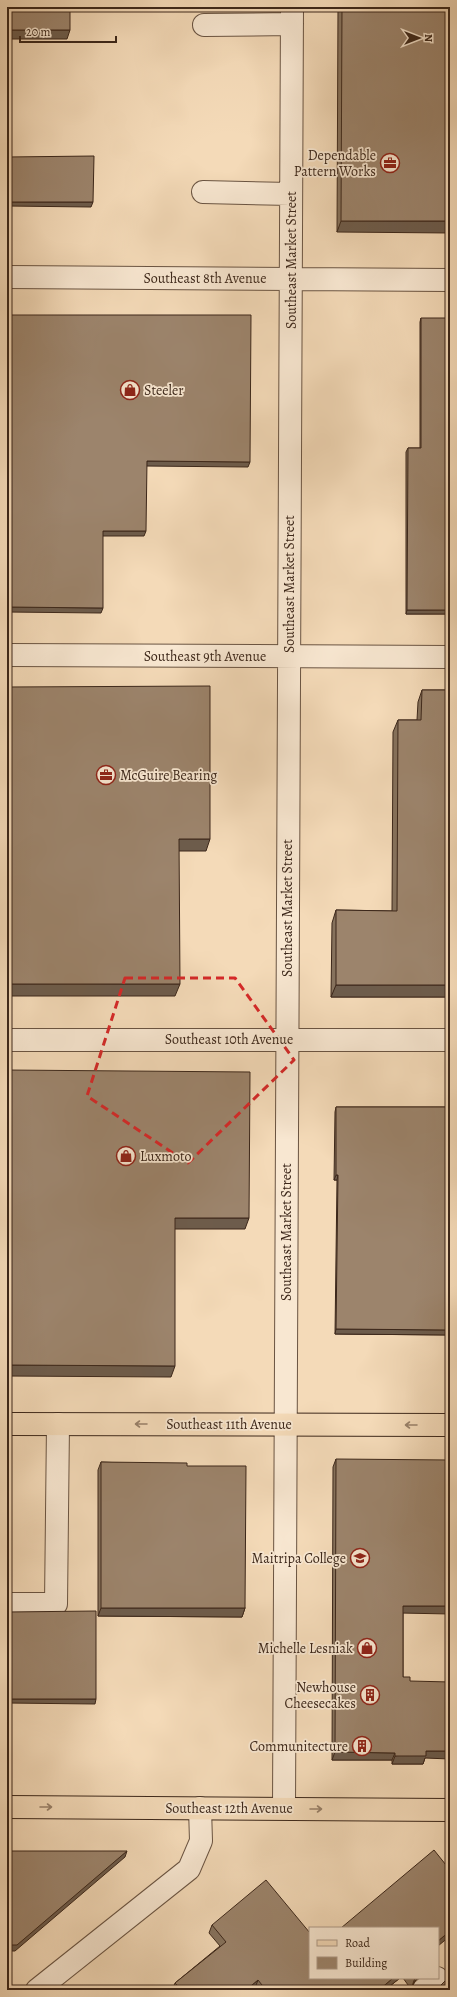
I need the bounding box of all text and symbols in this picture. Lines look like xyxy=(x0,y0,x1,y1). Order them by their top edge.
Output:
scale bar xyxy=(20,18,116,44)
north arrow xyxy=(399,18,439,58)
text: 20 m xyxy=(26,24,50,40)
text: N xyxy=(421,34,436,42)
place label: Dependable Pattern Works xyxy=(294,146,376,181)
office icon: Dependable Pattern Works xyxy=(379,152,401,174)
street label: Southeast Market Street xyxy=(282,191,301,329)
street label: Southeast 8th Avenue xyxy=(144,269,266,288)
shop icon: Steeler xyxy=(119,379,141,401)
place label: Steeler xyxy=(144,381,184,400)
street label: Southeast Market Street xyxy=(280,515,299,653)
street label: Southeast 9th Avenue xyxy=(144,647,266,666)
office icon: McGuire Bearing xyxy=(95,764,117,786)
place label: McGuire Bearing xyxy=(120,766,217,785)
street label: Southeast Market Street xyxy=(278,839,297,977)
street label: Southeast 10th Avenue xyxy=(165,1030,293,1049)
shop icon: Luxmoto xyxy=(115,1145,137,1167)
place label: Luxmoto xyxy=(140,1147,192,1166)
street label: Southeast Market Street xyxy=(277,1163,296,1301)
street label: Southeast 11th Avenue xyxy=(166,1415,292,1434)
one-way arrow xyxy=(135,1420,148,1428)
one-way arrow xyxy=(405,1421,418,1429)
school or university icon: Maitripa College xyxy=(349,1547,371,1569)
place label: Maitripa College xyxy=(251,1549,346,1568)
shop icon: Michelle Lesniak xyxy=(356,1637,378,1659)
place label: Michelle Lesniak xyxy=(258,1639,353,1658)
place label: Newhouse Cheesecakes xyxy=(284,1678,356,1713)
building icon: Newhouse Cheesecakes xyxy=(359,1684,381,1706)
building icon: Communitecture xyxy=(351,1735,373,1757)
place label: Communitecture xyxy=(250,1737,348,1756)
street label: Southeast 12th Avenue xyxy=(165,1799,293,1818)
one-way arrow xyxy=(39,1803,52,1811)
one-way arrow xyxy=(309,1805,322,1813)
legend xyxy=(309,1927,439,1979)
text: Road xyxy=(345,1935,371,1951)
text: Building xyxy=(345,1955,387,1971)

